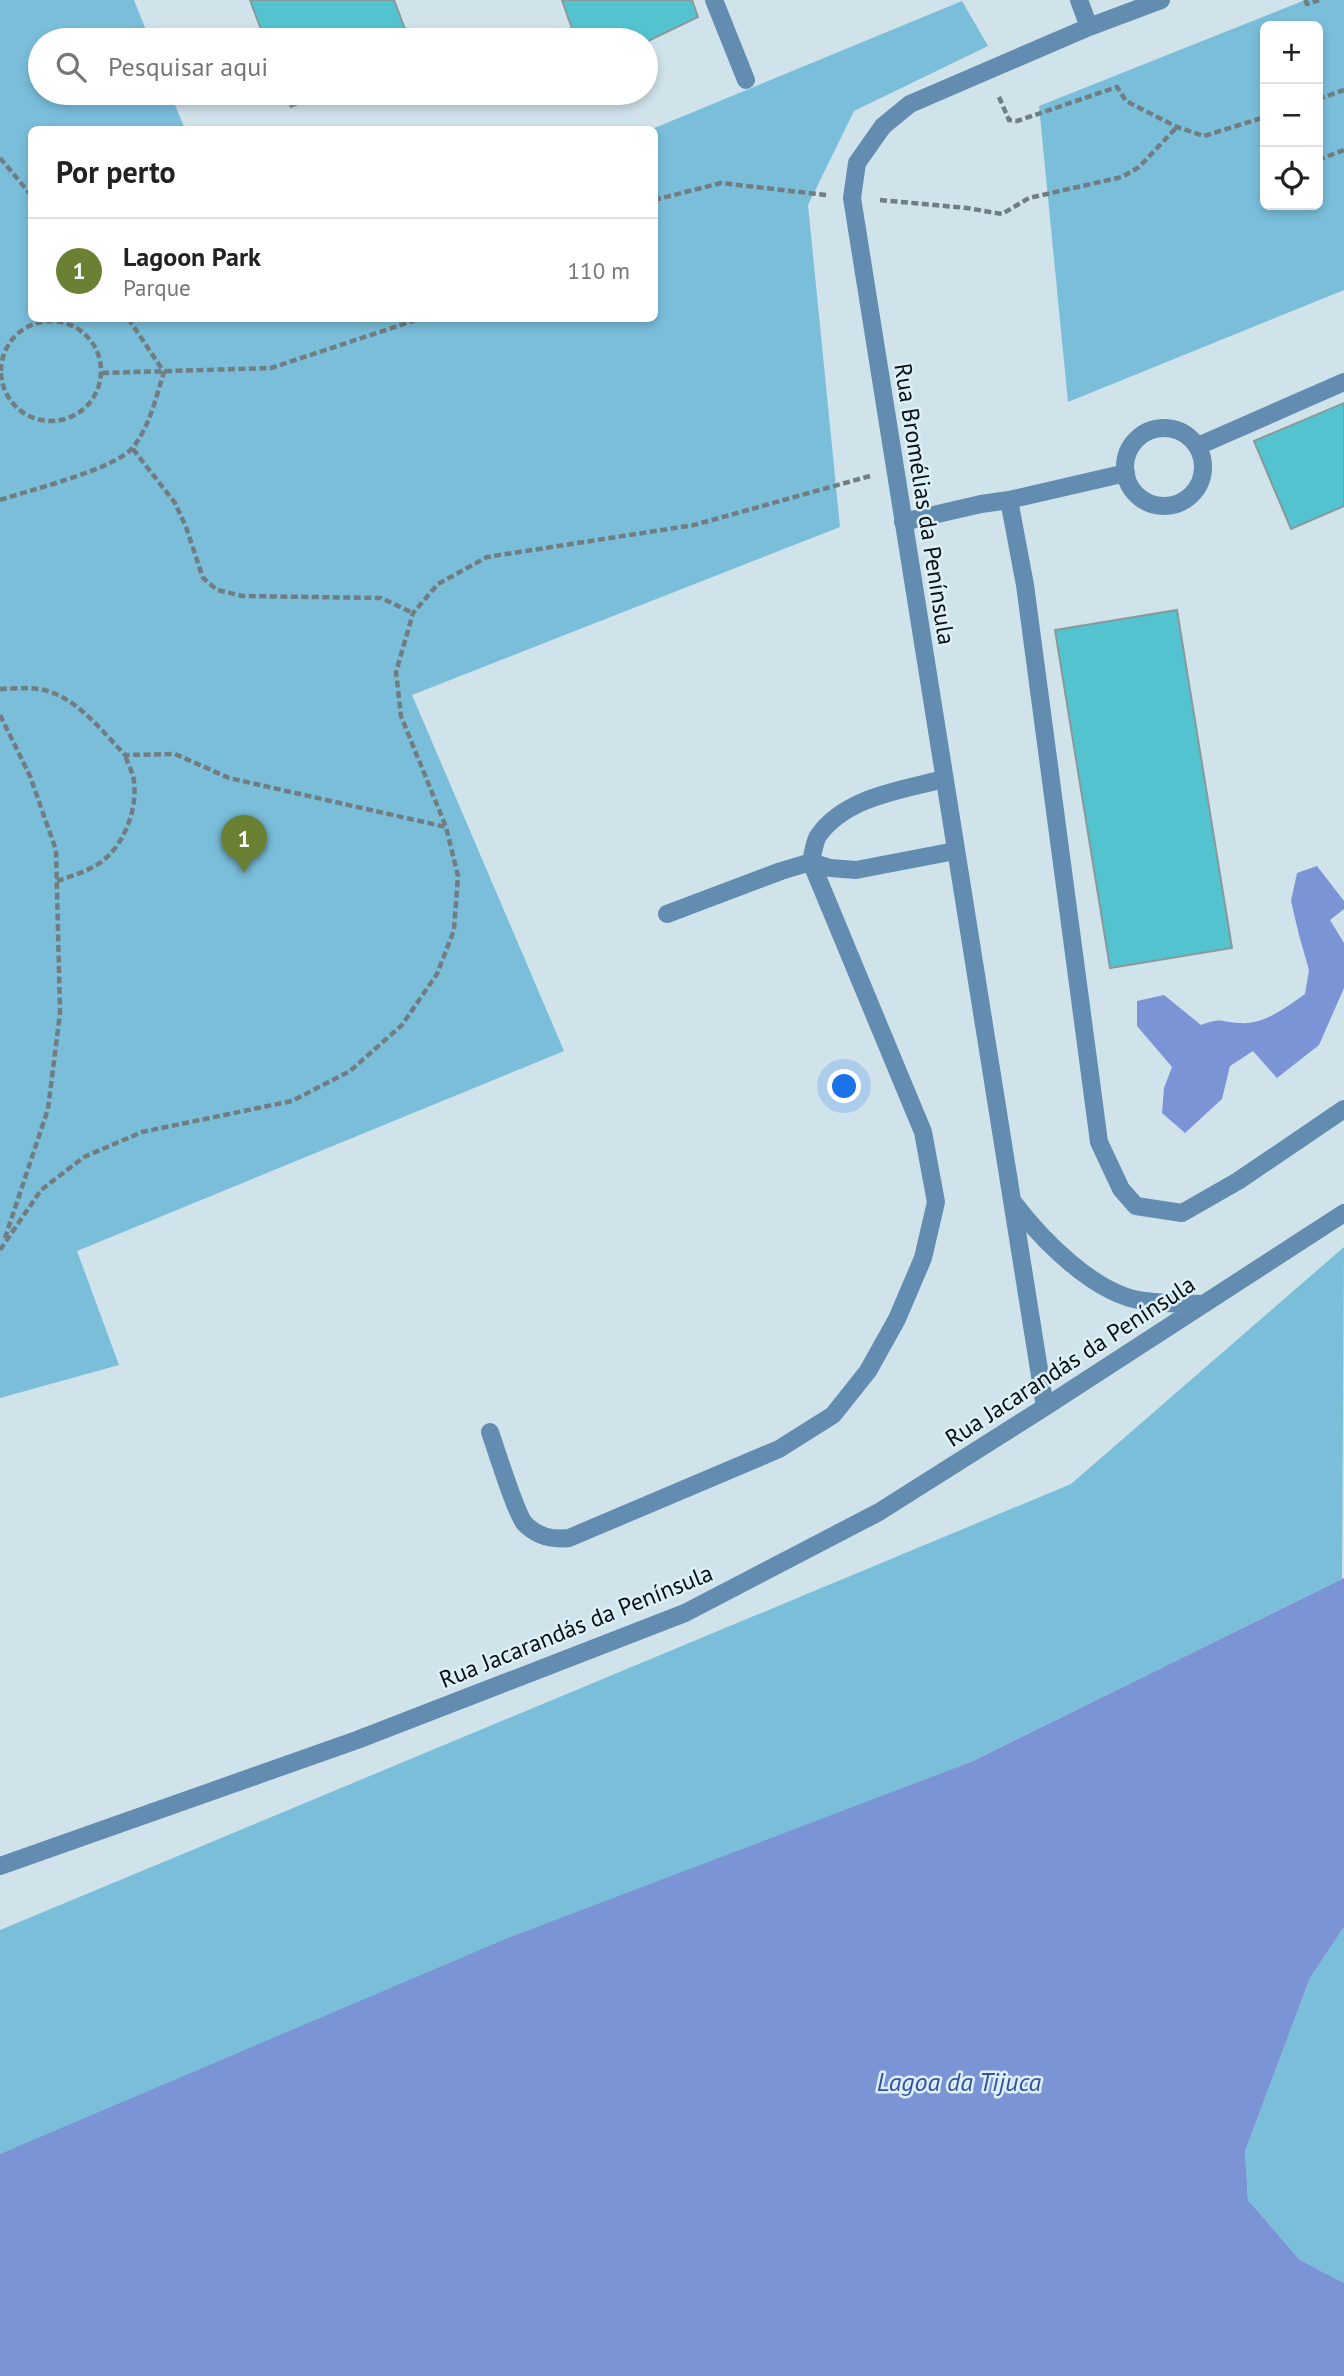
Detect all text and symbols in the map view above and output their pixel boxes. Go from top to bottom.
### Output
map controls [1260,21,1323,210]
button: + [1260,21,1323,84]
search box [28,28,658,105]
icon: search [52,48,90,86]
text: Pesquisar aqui [108,50,268,83]
button: − [1260,84,1323,147]
button: locate [1260,147,1323,210]
text: Por perto [56,152,176,191]
text: Lagoon Park [123,240,261,273]
text: 1 [72,256,86,285]
text: 110 m [568,256,630,285]
text: Parque [123,273,191,302]
street label: Rua Bromélias da Península [887,361,963,647]
pin: 1 [221,815,267,873]
your location [827,1069,861,1103]
street label: Rua Jacarandás da Península [939,1268,1201,1454]
street label: Rua Jacarandás da Península [435,1557,717,1695]
water label: Lagoa da Tijuca [877,2065,1042,2098]

